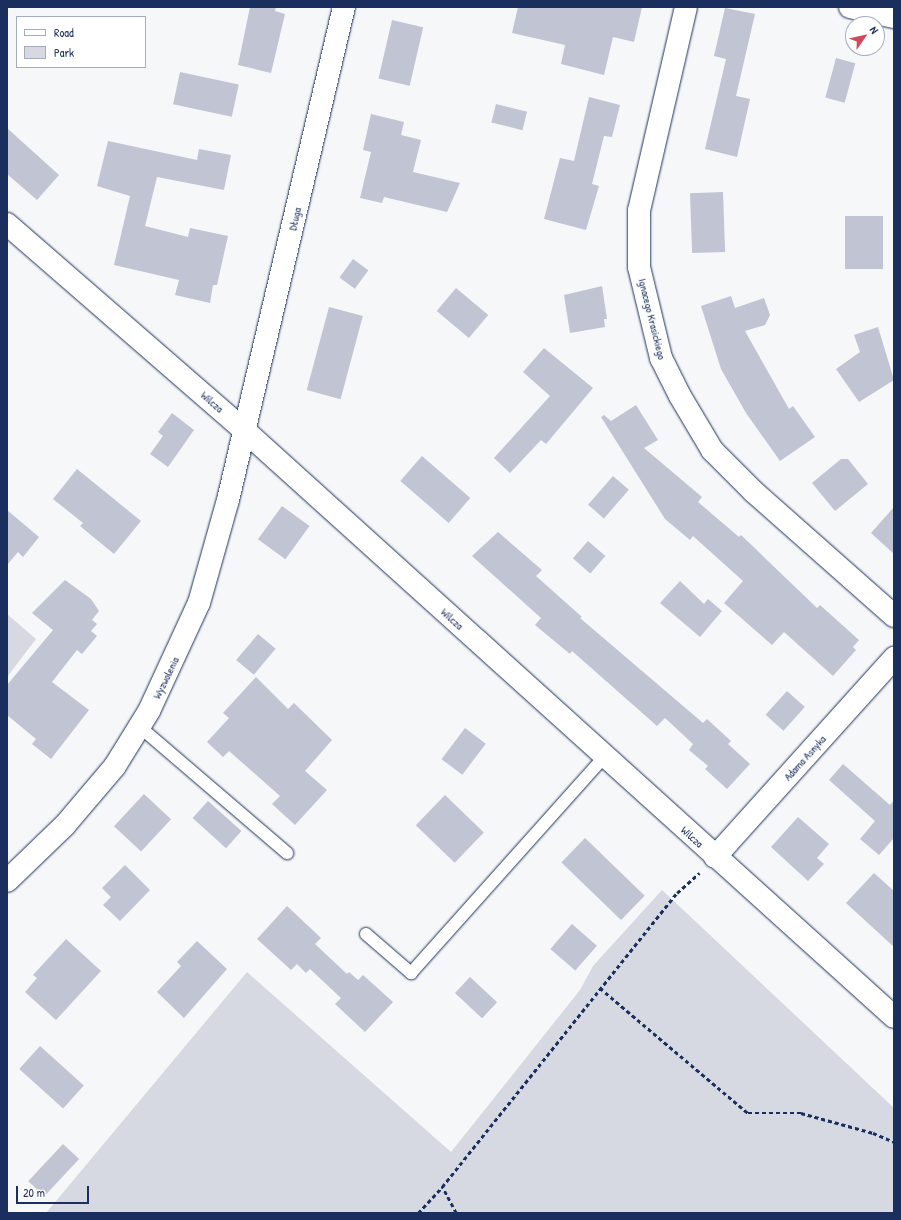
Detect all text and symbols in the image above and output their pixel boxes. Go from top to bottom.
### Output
legend [16,16,146,68]
north arrow [845,16,885,56]
text: N [867,23,882,36]
text: Road [54,24,74,41]
text: Park [54,44,74,61]
street label: Długa [286,206,304,232]
street label: Ignacego Krasickiego [636,277,668,361]
street label: Wilcza [198,389,226,415]
street label: Wilcza [438,606,466,632]
street label: Wyzwolenia [150,655,182,701]
street label: Adama Asnyka [781,733,829,783]
street label: Wilcza [678,824,706,850]
scale bar [18,1178,91,1204]
text: 20 m [23,1184,45,1201]

